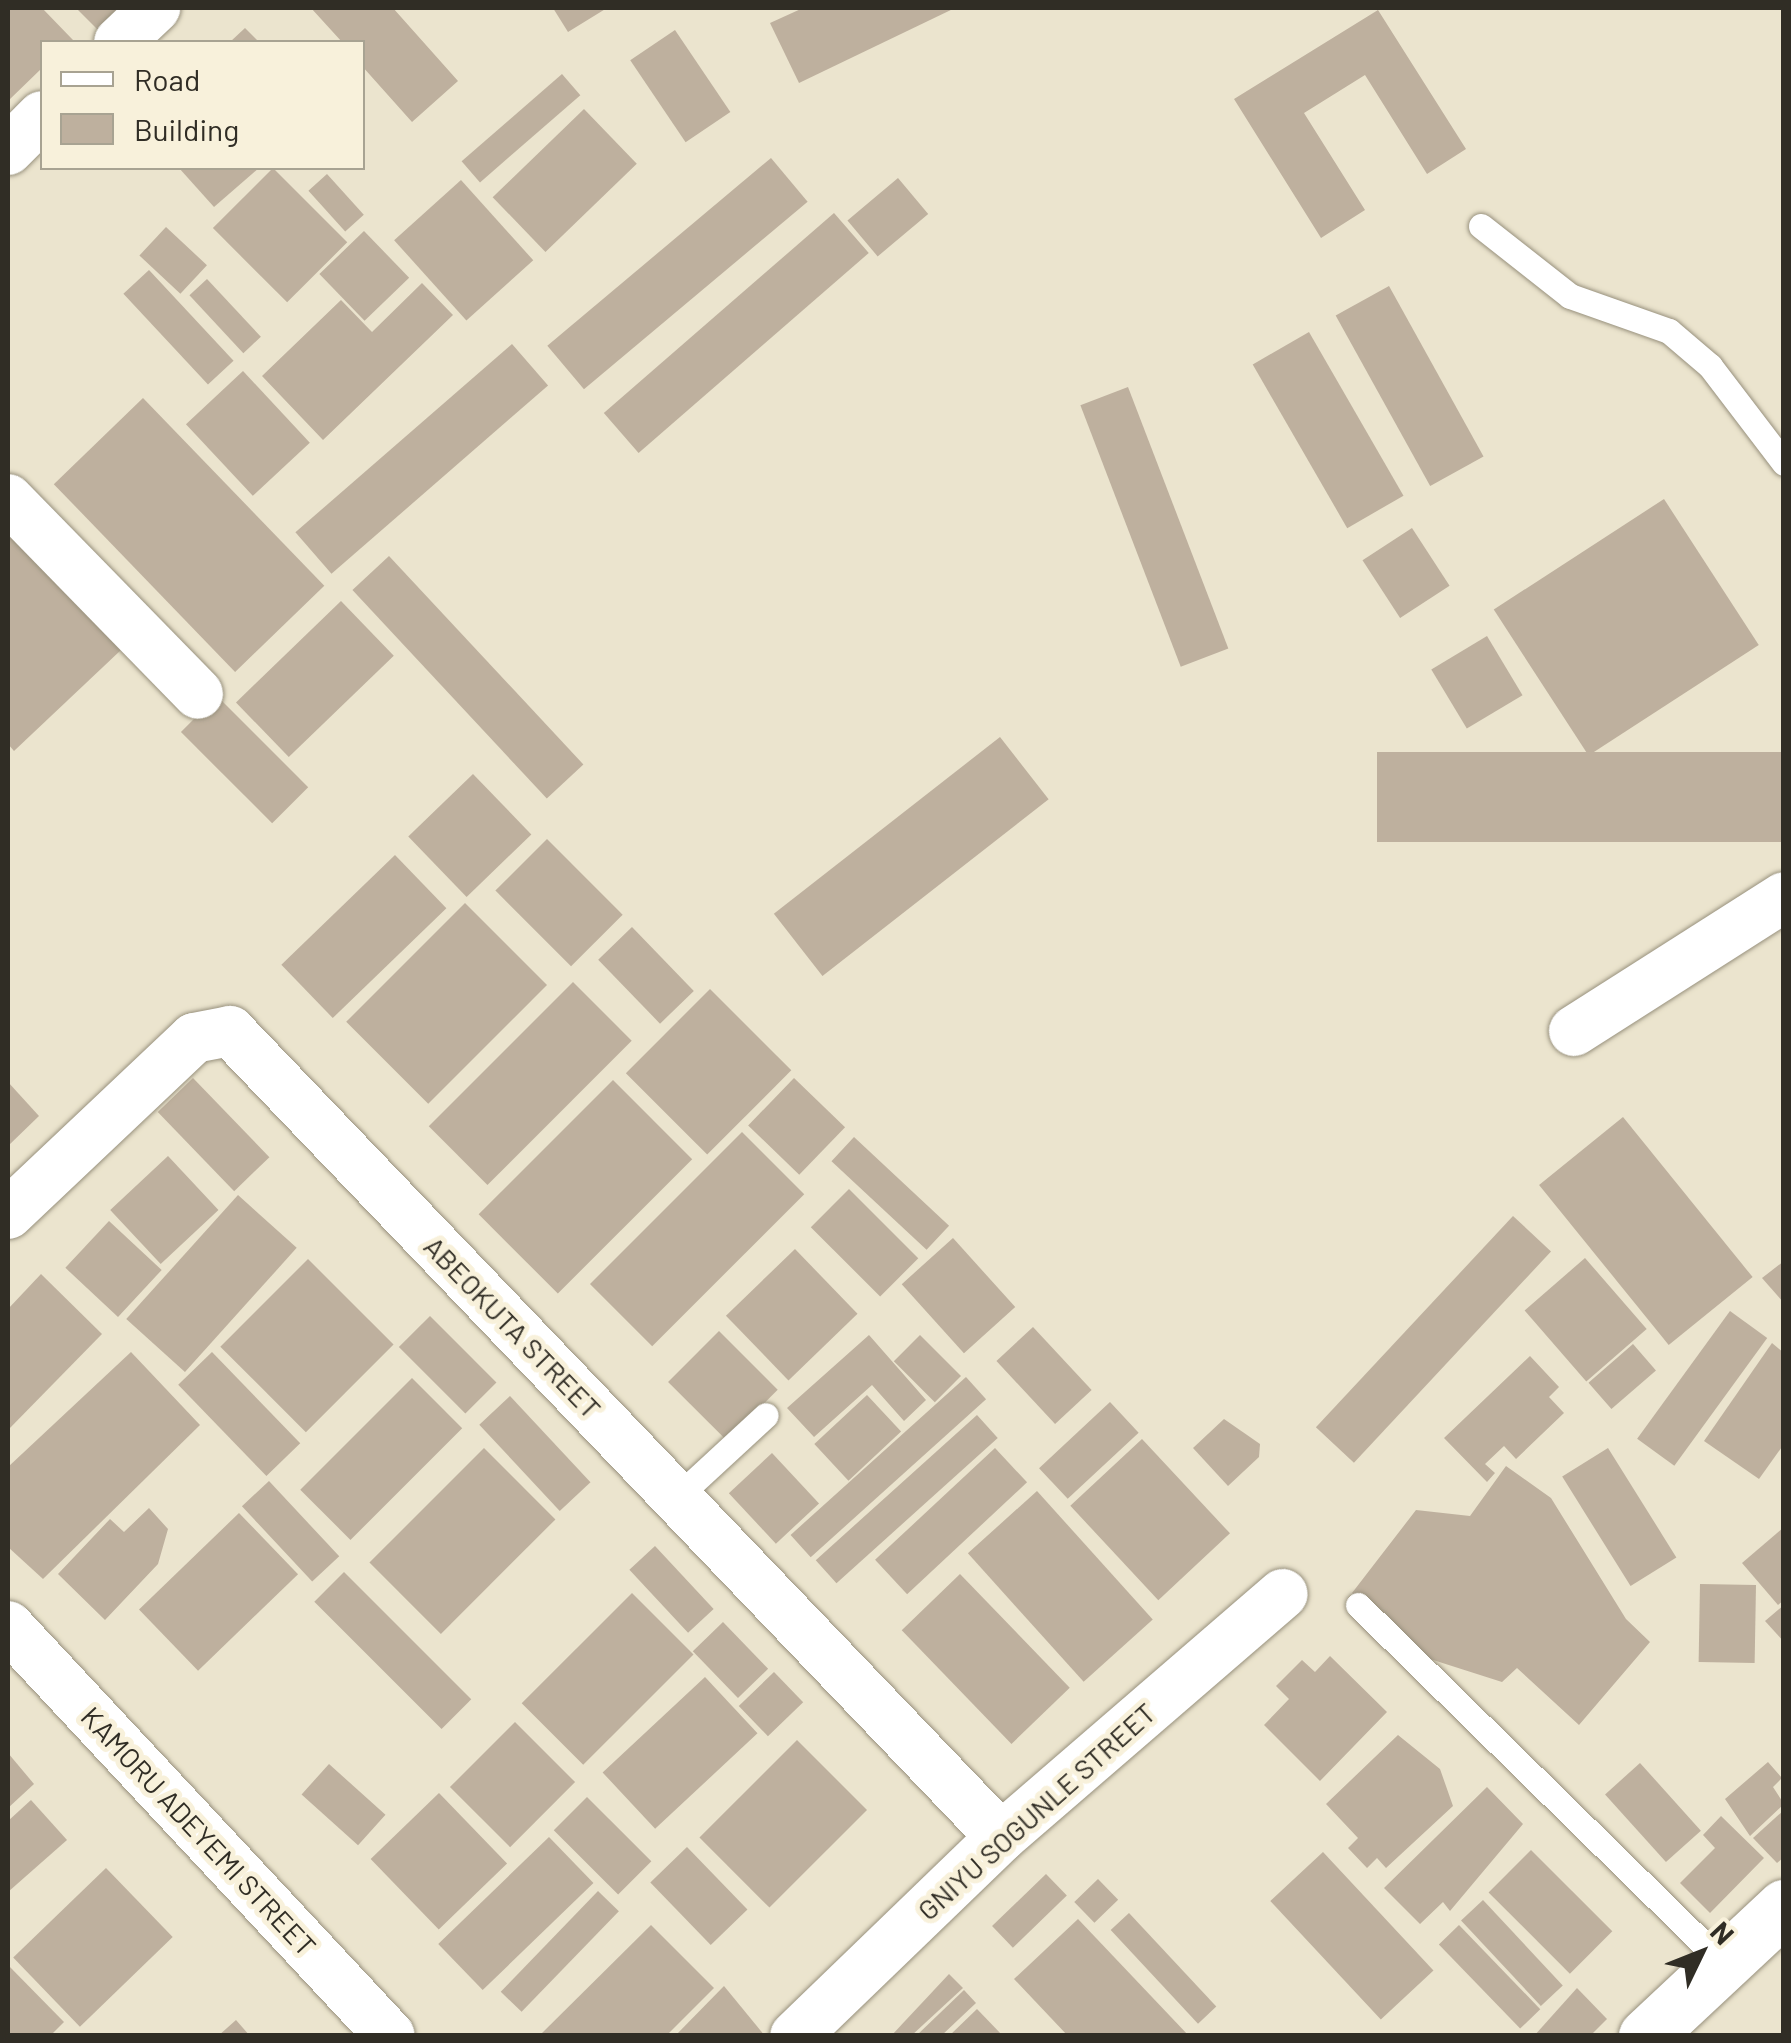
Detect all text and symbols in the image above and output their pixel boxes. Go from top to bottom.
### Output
legend [40,40,365,170]
text: Road [134,61,200,97]
text: Building [134,111,239,147]
street label: ABEOKUTA STREET [418,1229,608,1425]
street label: GNIYU SOGUNLE STREET [910,1695,1162,1927]
street label: KAMORU ADEYEMI STREET [75,1699,323,1963]
north arrow [1651,1903,1751,2003]
text: N [1704,1914,1742,1951]

